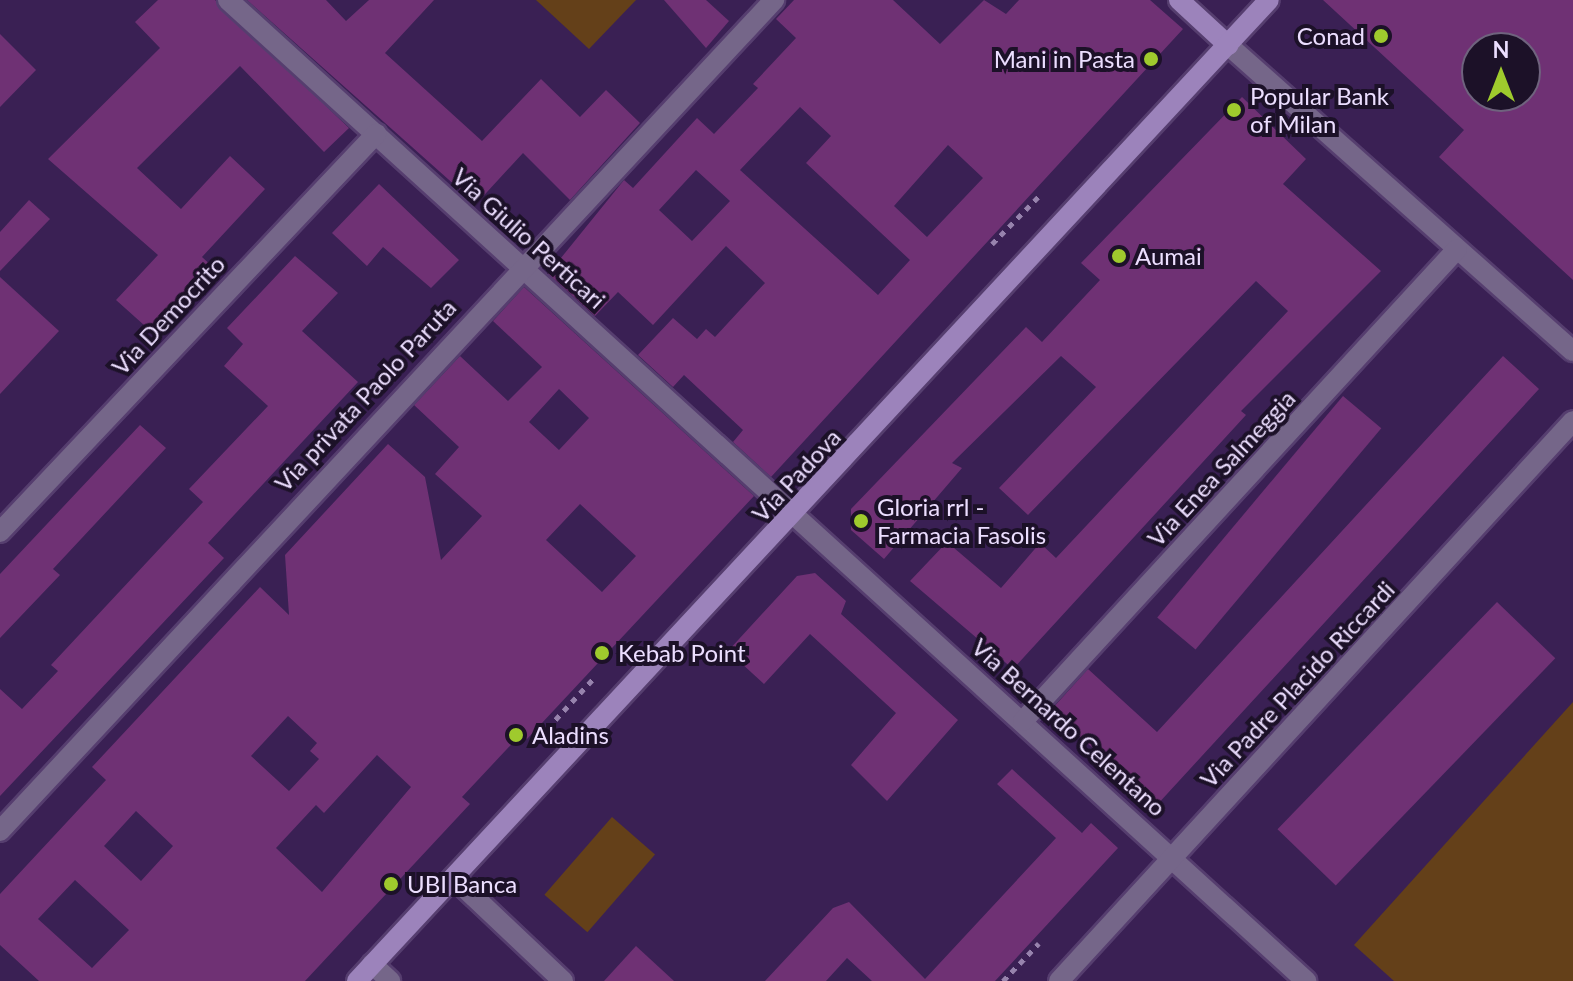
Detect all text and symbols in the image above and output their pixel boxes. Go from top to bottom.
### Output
place label: Conad [1297,22,1365,50]
marker: Conad [1372,27,1390,45]
north arrow [1461,32,1541,112]
text: N [1493,36,1509,63]
place label: Mani in Pasta [994,45,1135,73]
marker: Mani in Pasta [1142,50,1160,68]
place label: Popular Bank of Milan [1250,82,1390,138]
marker: Popular Bank of Milan [1225,101,1243,119]
street label: Via Giulio Perticari [447,162,611,314]
place label: Aumai [1135,242,1202,270]
marker: Aumai [1110,247,1128,265]
street label: Via Democrito [106,249,230,381]
street label: Via privata Paolo Paruta [268,293,462,497]
street label: Via Enea Salmeggia [1141,384,1301,552]
street label: Via Padova [746,422,846,528]
place label: Gloria rrl - Farmacia Fasolis [877,493,1046,549]
marker: Gloria rrl - Farmacia Fasolis [852,512,870,530]
street label: Via Padre Placido Riccardi [1194,575,1400,793]
street label: Via Bernardo Celentano [966,632,1172,822]
place label: Kebab Point [618,639,746,667]
marker: Kebab Point [593,644,611,662]
place label: Aladins [532,721,609,749]
marker: Aladins [507,726,525,744]
place label: UBI Banca [407,870,517,898]
marker: UBI Banca [382,875,400,893]

